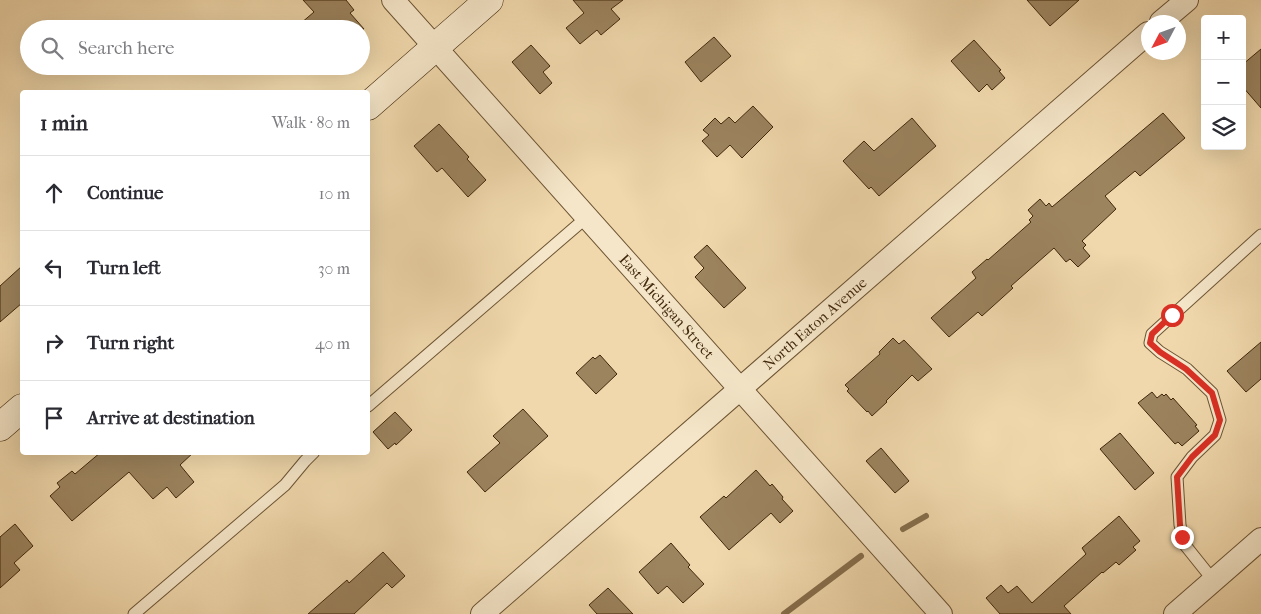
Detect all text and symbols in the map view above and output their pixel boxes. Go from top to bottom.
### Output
north arrow [1141,15,1186,60]
map controls [1201,15,1246,150]
button: + [1201,15,1246,60]
search box [20,20,370,75]
icon: search [38,34,66,62]
text: Search here [78,37,174,59]
button: − [1201,60,1246,105]
button: layers [1201,105,1246,150]
text: 1 min [40,111,88,135]
text: Walk · 80 m [272,113,350,132]
icon: ahead [40,179,68,207]
text: Continue [87,182,163,204]
text: 10 m [319,184,350,203]
street label: East Michigan Street [615,251,718,363]
icon: left [40,254,68,282]
text: Turn left [87,257,161,279]
text: 30 m [318,259,350,278]
street label: North Eaton Avenue [760,273,871,373]
route start [1161,304,1184,327]
icon: right [40,329,68,357]
text: Turn right [87,332,174,354]
text: 40 m [315,334,350,353]
icon: arrive [40,404,68,432]
text: Arrive at destination [87,407,255,429]
route end [1171,526,1194,549]

